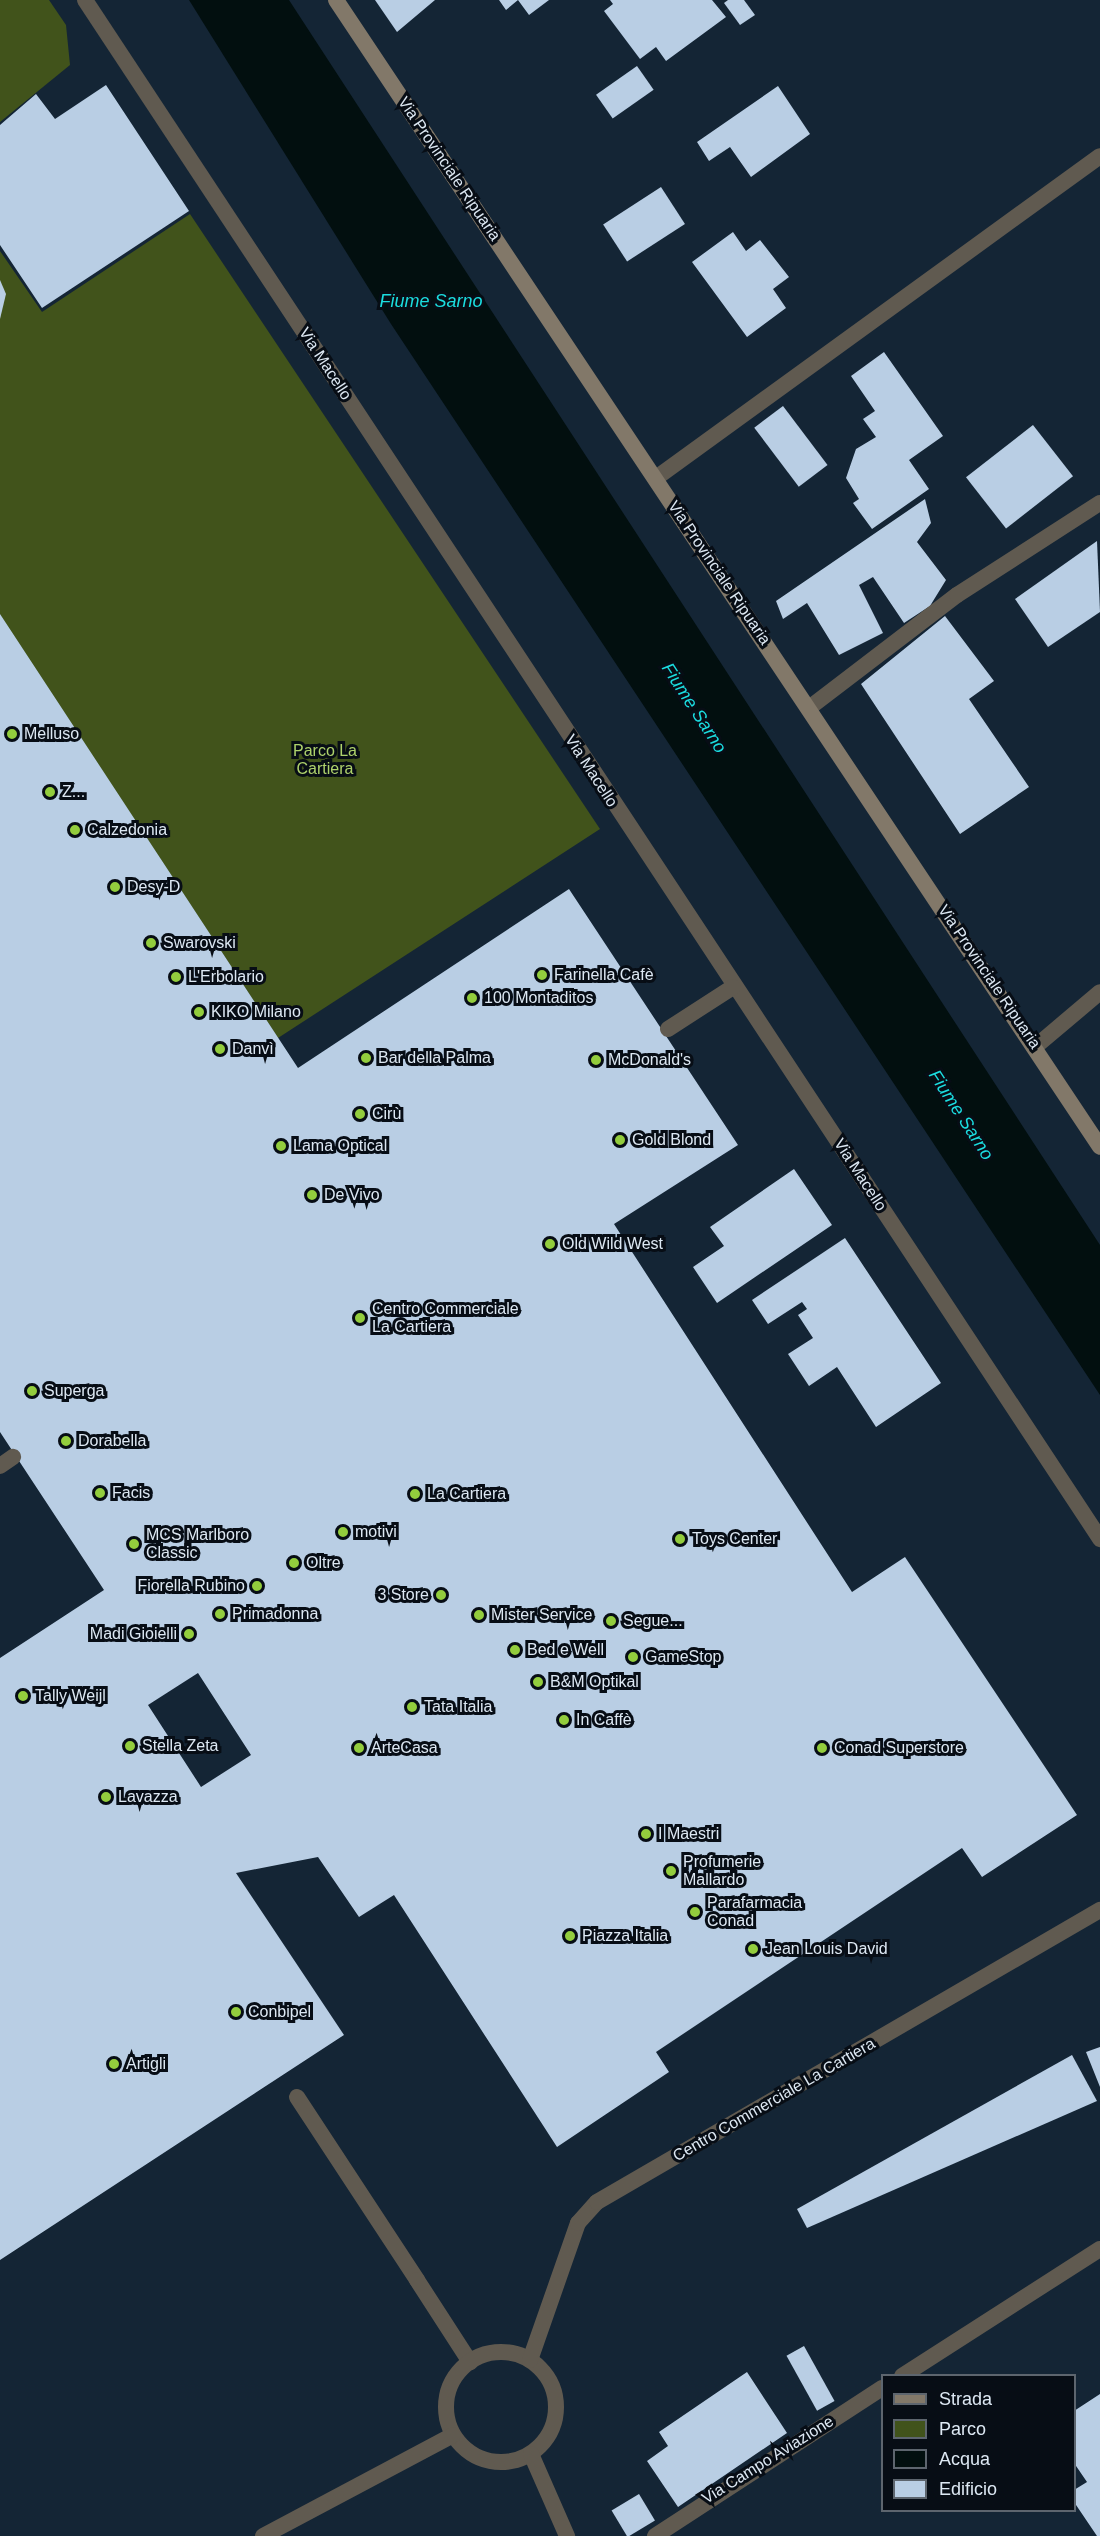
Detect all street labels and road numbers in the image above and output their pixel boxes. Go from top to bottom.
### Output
street label: Via Provinciale Ripuaria [394,93,504,245]
street label: Via Macello [295,324,355,404]
street label: Via Provinciale Ripuaria [664,497,774,649]
street label: Via Macello [561,731,621,811]
street label: Via Provinciale Ripuaria [934,901,1044,1053]
street label: Via Macello [830,1135,890,1215]
street label: Centro Commerciale La Cartiera [669,2034,879,2166]
street label: Via Campo Aviazione [698,2411,838,2509]

